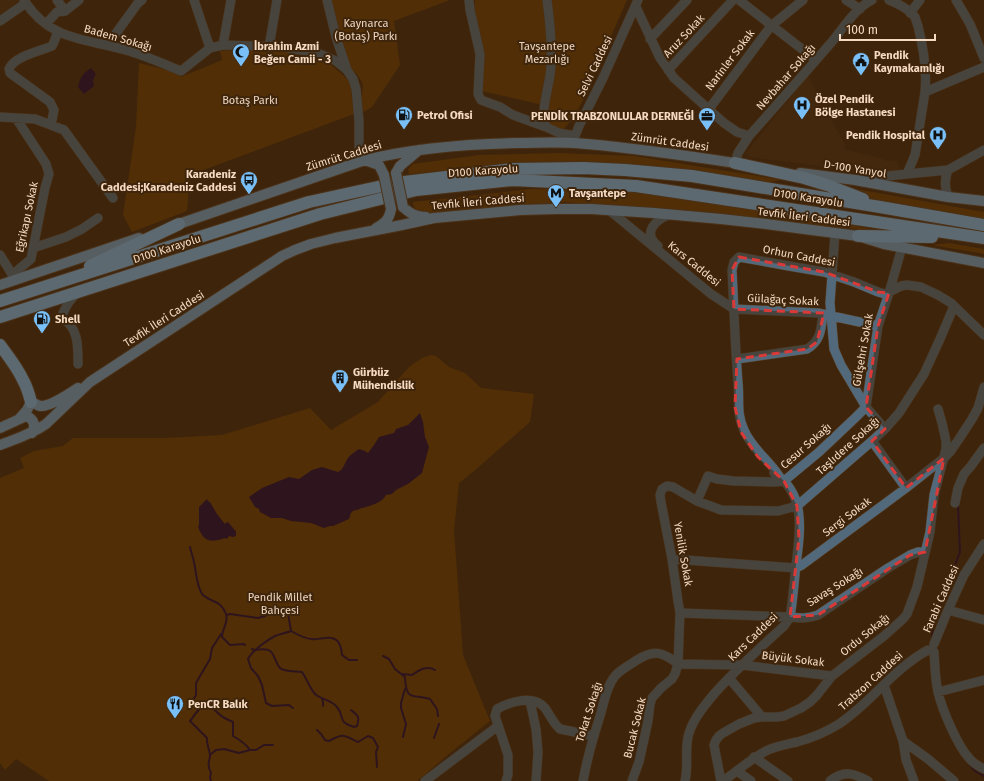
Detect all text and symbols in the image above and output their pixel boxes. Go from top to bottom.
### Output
street label: Aruz Sokak [661,11,707,60]
scale bar [840,16,935,42]
park label: Kaynarca (Botaş) Parkı [335,17,397,43]
street label: Badem Sokağı [82,22,154,54]
text: 100 m [846,23,878,37]
street label: Narinler Sokak [703,27,757,93]
street label: Selvi Caddesi [575,34,615,98]
place label: İbrahim Azmi Beğen Camii - 3 [254,40,331,66]
park label: Tavşantepe Mezarlığı [519,40,575,66]
street label: Nevbahar Sokağı [754,41,818,113]
mosque icon: İbrahim Azmi Beğen Camii - 3 [231,42,251,67]
place label: Pendik Kaymakamlığı [874,49,945,75]
public building icon: Pendik Kaymakamlığı [851,51,871,76]
place label: Özel Pendik Bölge Hastanesi [815,93,896,119]
park label: Botaş Parkı [222,94,278,107]
hospital icon: Özel Pendik Bölge Hastanesi [792,95,812,120]
fuel station icon: Petrol Ofisi [394,105,414,130]
office icon: PENDİK TRABZONLULAR DERNEĞİ [697,106,717,131]
place label: Petrol Ofisi [417,109,473,122]
place label: PENDİK TRABZONLULAR DERNEĞİ [531,109,694,123]
hospital icon: Pendik Hospital [928,125,948,150]
place label: Pendik Hospital [846,129,926,142]
street label: Zümrüt Caddesi [630,130,710,154]
street label: Zümrüt Caddesi [305,138,383,174]
street label: D-100 Yanyol [823,158,887,180]
street label: D100 Karayolu [447,162,519,180]
place label: Karadeniz Caddesi;Karadeni̇z Caddesi̇ [101,168,236,194]
bus stop icon: Karadeniz Caddesi;Karadeni̇z Caddesi̇ [239,170,259,195]
street label: Eğrikapı Sokak [13,180,41,254]
metro station icon: Tavşantepe [546,183,566,208]
street label: D100 Karayolu [772,186,844,210]
place label: Tavşantepe [569,187,626,200]
street label: Tevfik İleri Caddesi [431,190,525,213]
street label: Tevfik İleri Caddesi [757,204,851,229]
street label: D100 Karayolu [132,232,202,266]
street label: Kars Caddesi [665,239,723,289]
street label: Orhun Caddesi [762,243,836,269]
street label: Tevfik İleri Caddesi [121,287,207,350]
street label: Gülağaç Sokak [747,292,819,308]
fuel station icon: Shell [32,309,52,334]
street label: Gülşehri Sokak [850,312,876,388]
place label: Shell [55,313,81,326]
place label: Gürbüz Mühendislik [353,366,415,392]
building icon: Gürbüz Mühendislik [330,368,350,393]
street label: Taşlıdere Sokağı [814,414,882,478]
street label: Cesur Sokağı [778,420,834,472]
street label: Sergi Sokak [820,494,874,539]
street label: Yenilik Sokak [671,521,695,588]
street label: Farabi Caddesi [920,563,962,635]
street label: Savaş Sokağı [805,565,865,609]
park label: Pendik Millet Bahçesi [248,591,312,617]
street label: Kars Caddesi [725,610,781,664]
street label: Ordu Sokağı [838,611,892,659]
street label: Büyük Sokak [761,649,825,669]
street label: Trabzon Caddesi [836,649,906,713]
street label: Tokat Sokağı [573,680,605,744]
restaurant icon: PenCR Balık [165,694,185,719]
street label: Bucak Sokak [621,696,649,760]
place label: PenCR Balık [188,698,248,711]

